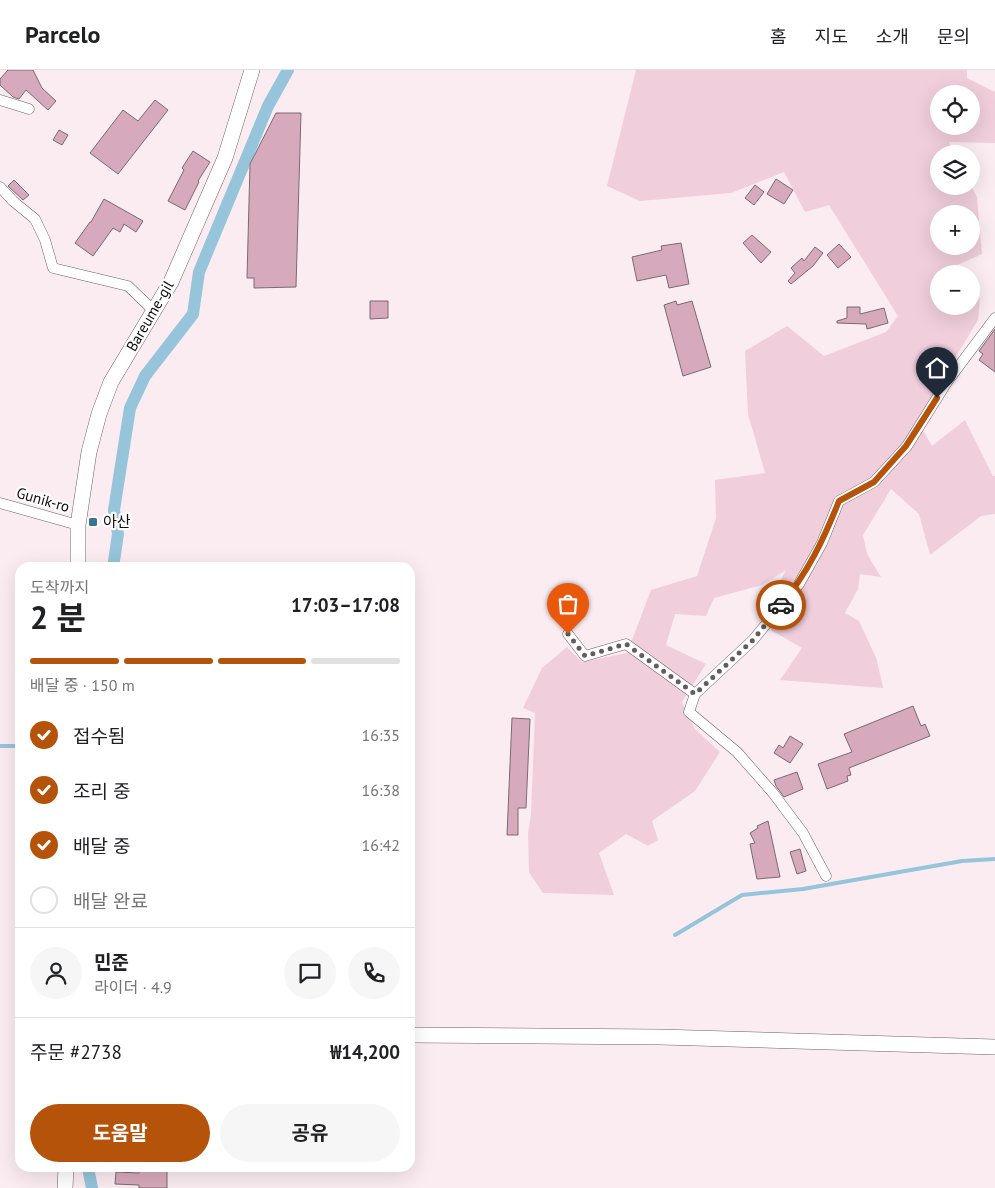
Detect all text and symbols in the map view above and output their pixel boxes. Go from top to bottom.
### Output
text: Parcelo [25,19,100,50]
text: 홈 [770,25,787,48]
text: 지도 [815,25,848,48]
text: 소개 [876,25,909,48]
text: 문의 [937,25,970,48]
map controls [930,85,980,315]
button: locate [930,85,980,135]
button: layers [930,145,980,195]
button: + [930,205,980,255]
button: − [930,265,980,315]
street label: Bareume-gil [122,276,178,355]
pin [916,347,958,398]
icon: home [923,354,951,382]
street label: Gunik-ro [14,483,72,516]
place label: 아산 [103,512,131,531]
marker: 아산 [87,516,99,528]
text: 도착까지 [30,577,89,597]
courier [756,580,806,630]
pin [547,583,589,634]
icon: bag [554,590,582,618]
icon: car [767,591,795,619]
text: 17:03–17:08 [291,593,400,617]
text: 2 분 [30,596,86,638]
text: 배달 중 · 150 m [30,675,135,695]
icon: check [30,721,58,749]
text: 접수됨 [73,724,125,748]
text: 16:35 [362,725,400,745]
icon: check [30,776,58,804]
text: 조리 중 [73,779,131,803]
text: 16:38 [362,780,400,800]
icon: check [30,831,58,859]
text: 배달 중 [73,834,131,858]
text: 16:42 [362,835,400,855]
text: 배달 완료 [73,889,148,913]
button: person [30,947,82,999]
button: chat [284,947,336,999]
button: phone [348,947,400,999]
text: 민준 [94,950,129,974]
text: 라이더 · 4.9 [94,977,172,997]
text: 주문 #2738 [30,1040,122,1064]
text: ₩14,200 [330,1040,400,1064]
button: 도움말 [30,1104,210,1162]
button: 공유 [220,1104,400,1162]

